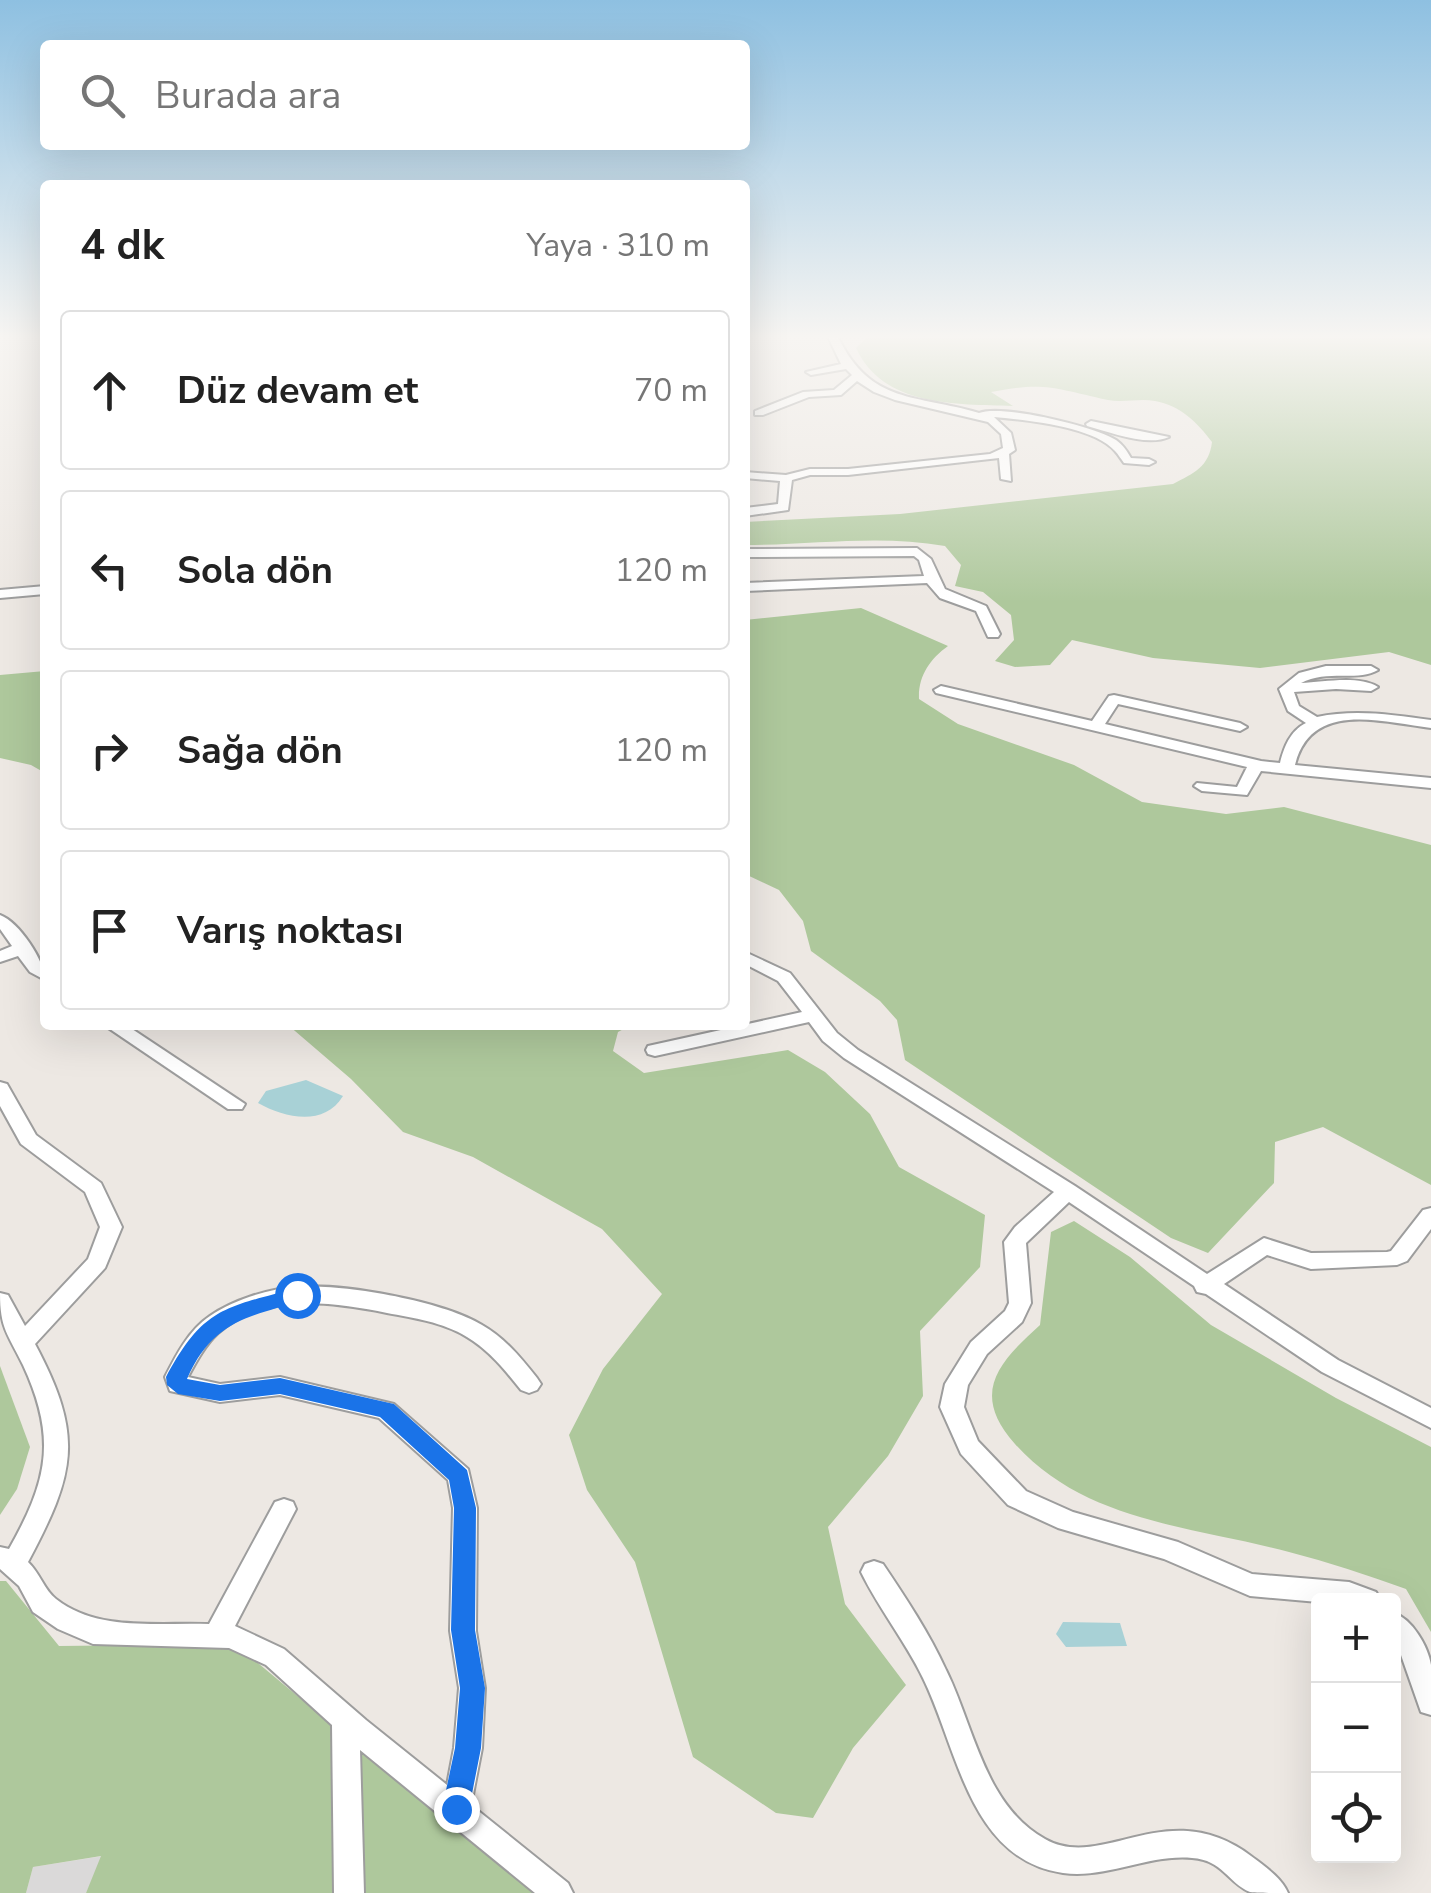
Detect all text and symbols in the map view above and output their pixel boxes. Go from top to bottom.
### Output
search box [40,40,750,150]
icon: search [75,68,130,123]
text: Burada ara [155,70,341,121]
text: 4 dk [80,217,164,274]
text: Yaya · 310 m [527,224,710,267]
icon: ahead [82,363,137,418]
text: Düz devam et [177,365,418,416]
text: 70 m [634,369,708,412]
icon: left [82,543,137,598]
text: Sola dön [177,545,333,596]
text: 120 m [615,549,708,592]
icon: right [82,723,137,778]
text: Sağa dön [177,725,343,776]
text: 120 m [615,729,708,772]
icon: arrive [82,903,137,958]
text: Varış noktası [177,905,404,956]
route start [275,1273,321,1319]
map controls [1311,1593,1401,1863]
button: + [1311,1593,1401,1683]
button: − [1311,1683,1401,1773]
button: locate [1311,1773,1401,1863]
route end [434,1787,480,1833]

